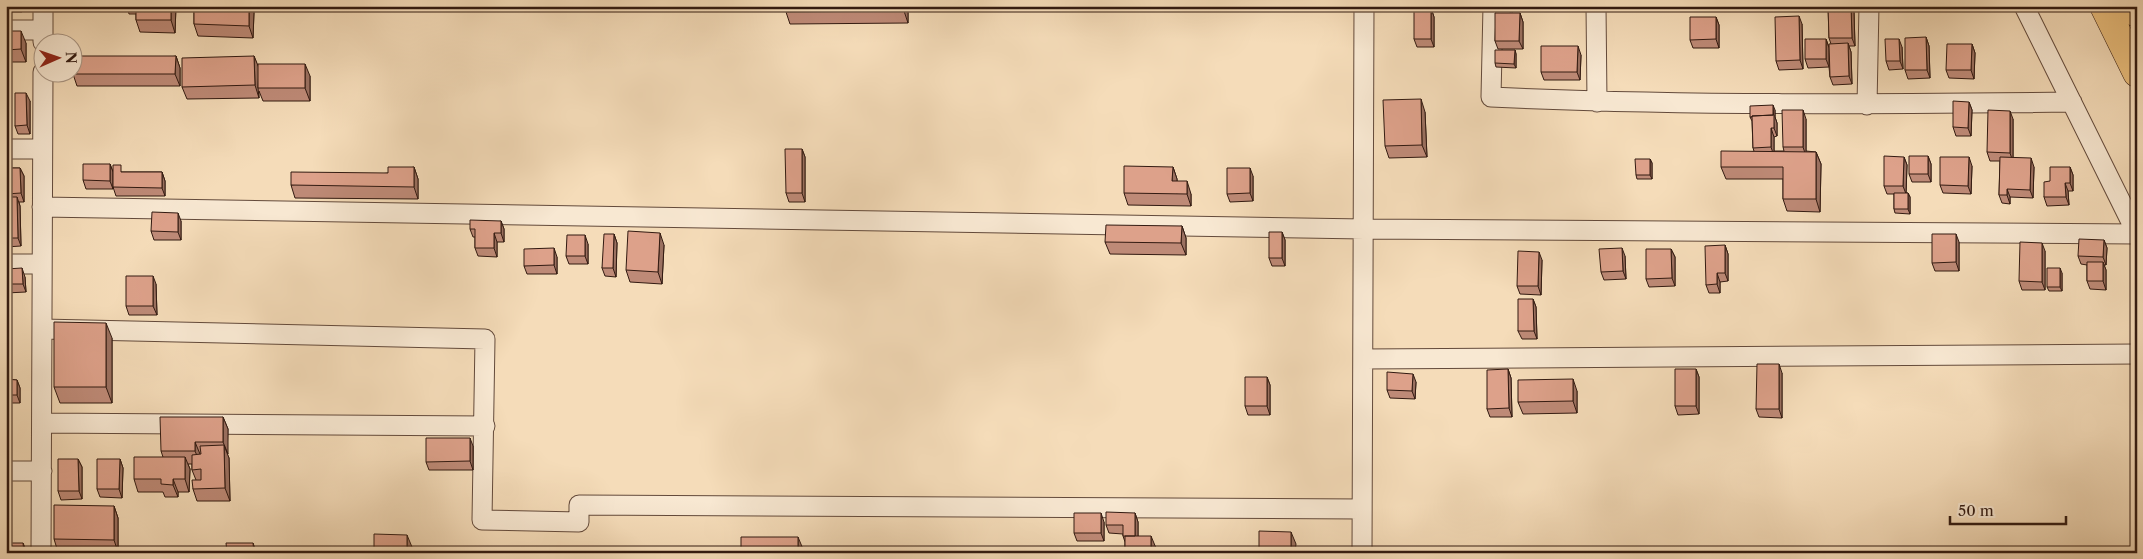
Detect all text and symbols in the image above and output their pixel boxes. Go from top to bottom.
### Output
north arrow [32,32,82,82]
text: N [62,51,80,64]
scale bar [1950,494,2067,526]
text: 50 m [1958,501,1994,520]

